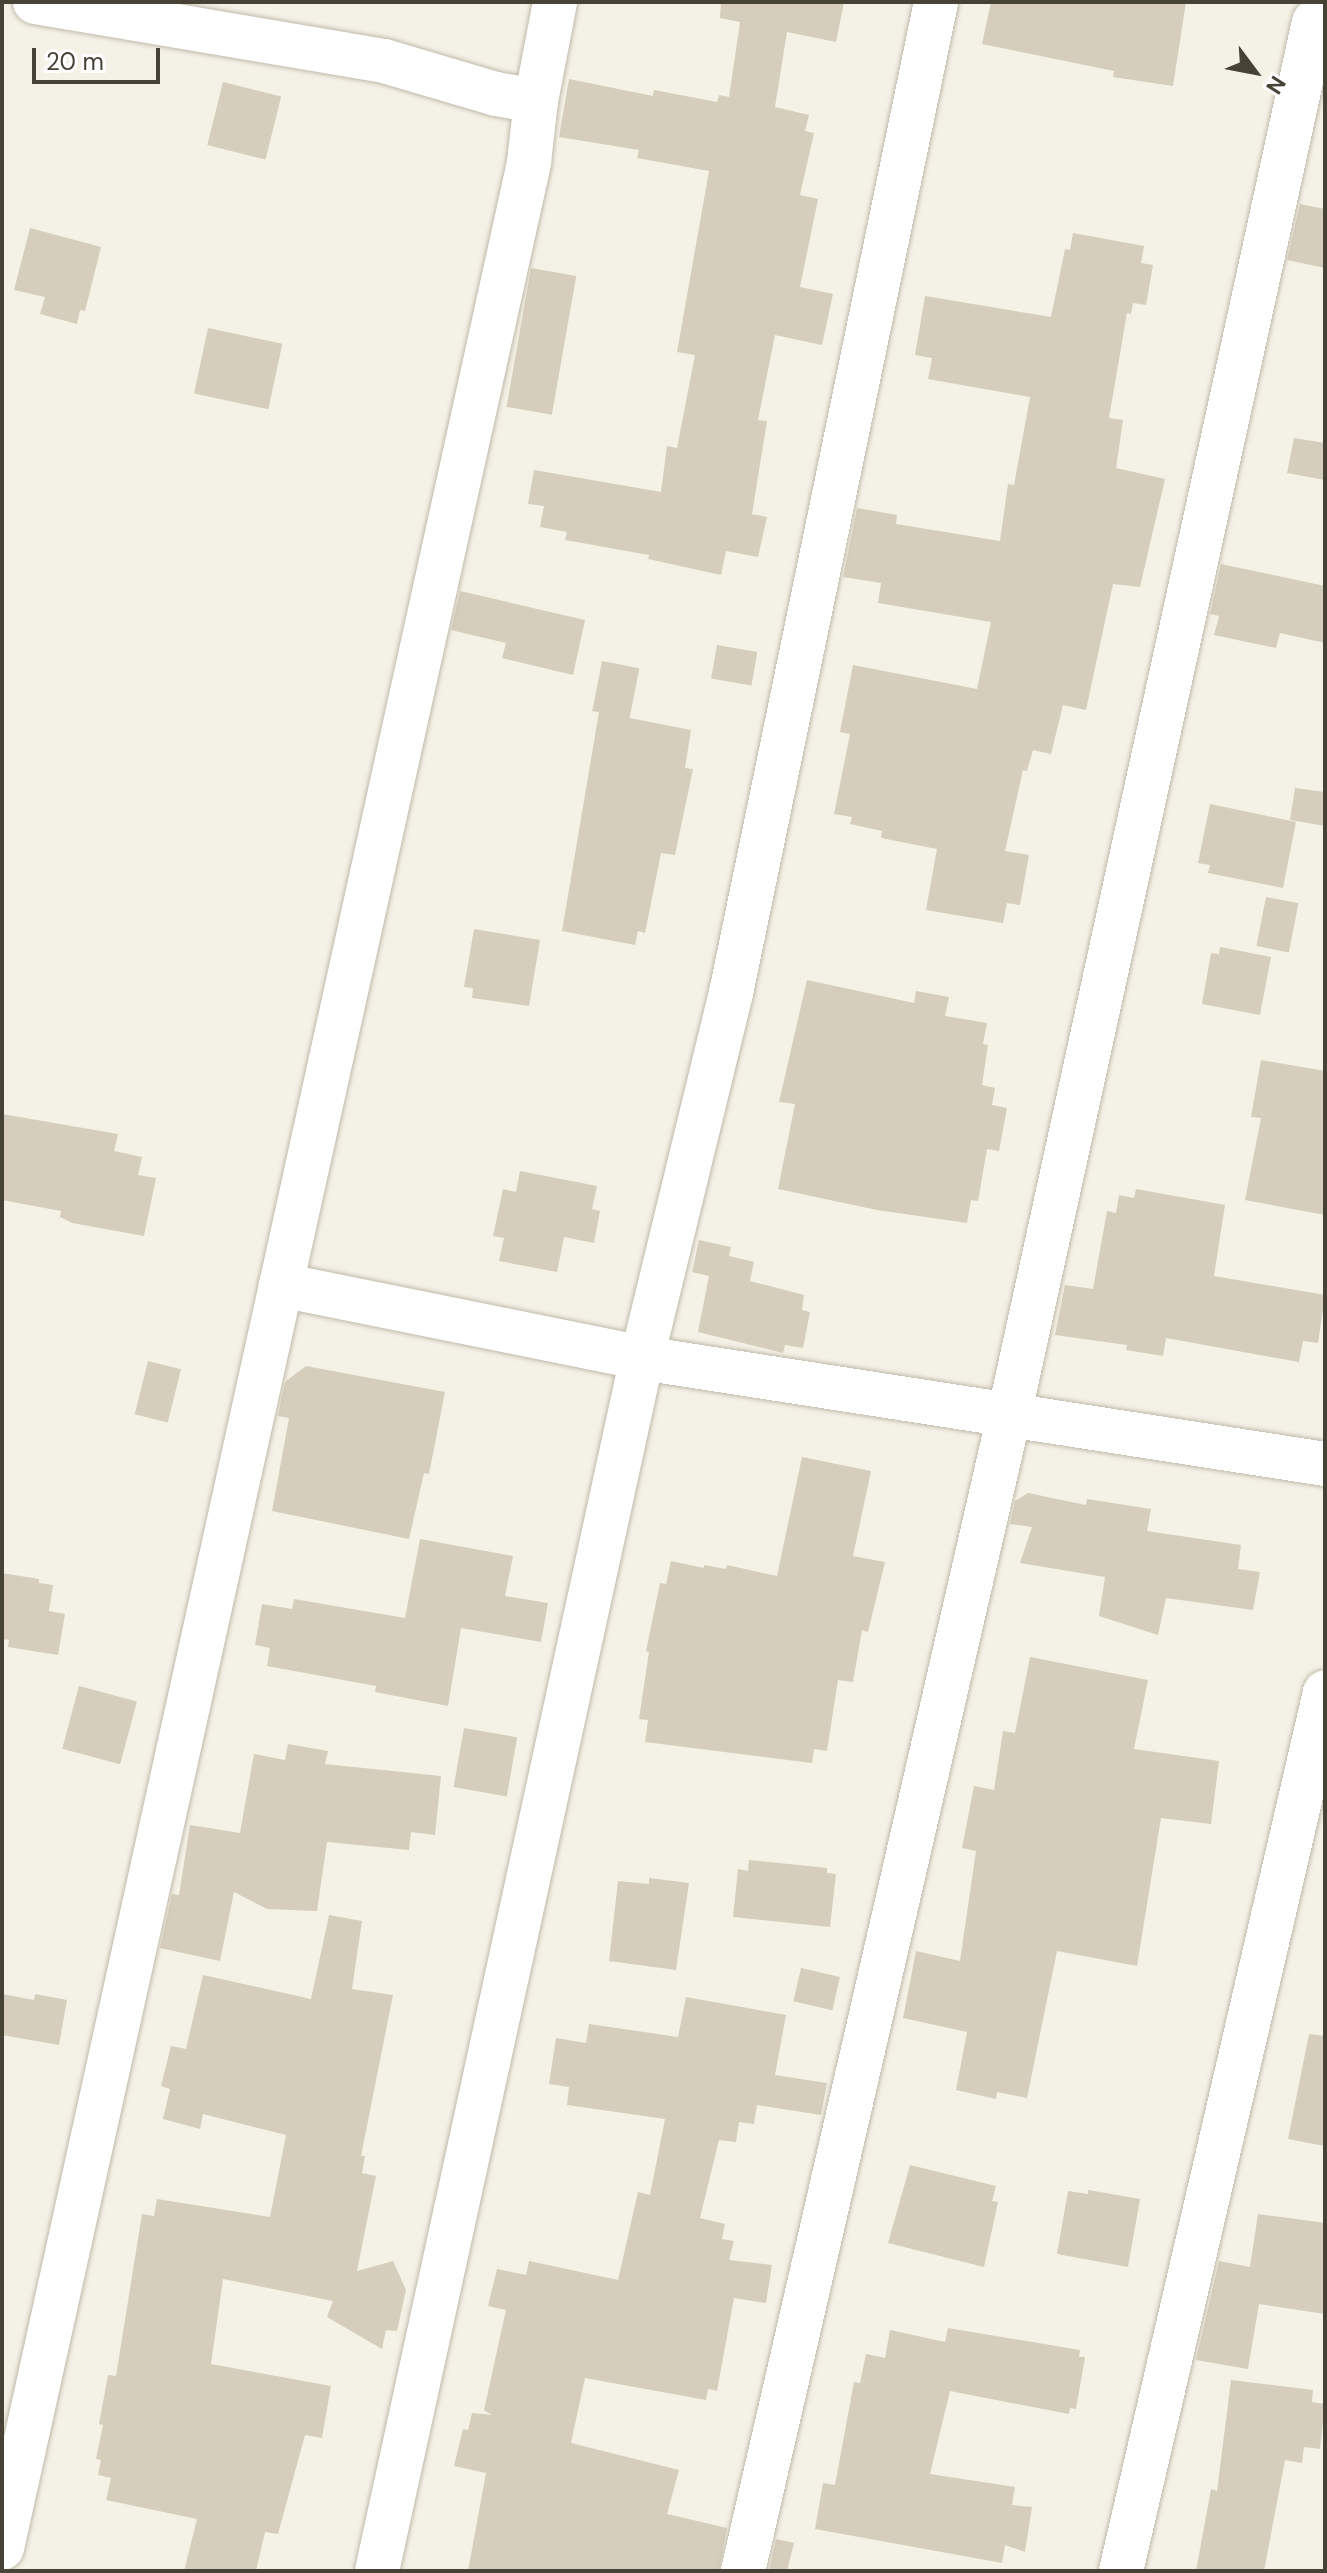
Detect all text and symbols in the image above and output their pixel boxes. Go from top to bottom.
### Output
scale bar [36,32,164,82]
north arrow [1215,32,1295,112]
text: 20 m [46,46,104,77]
text: N [1259,70,1292,99]

